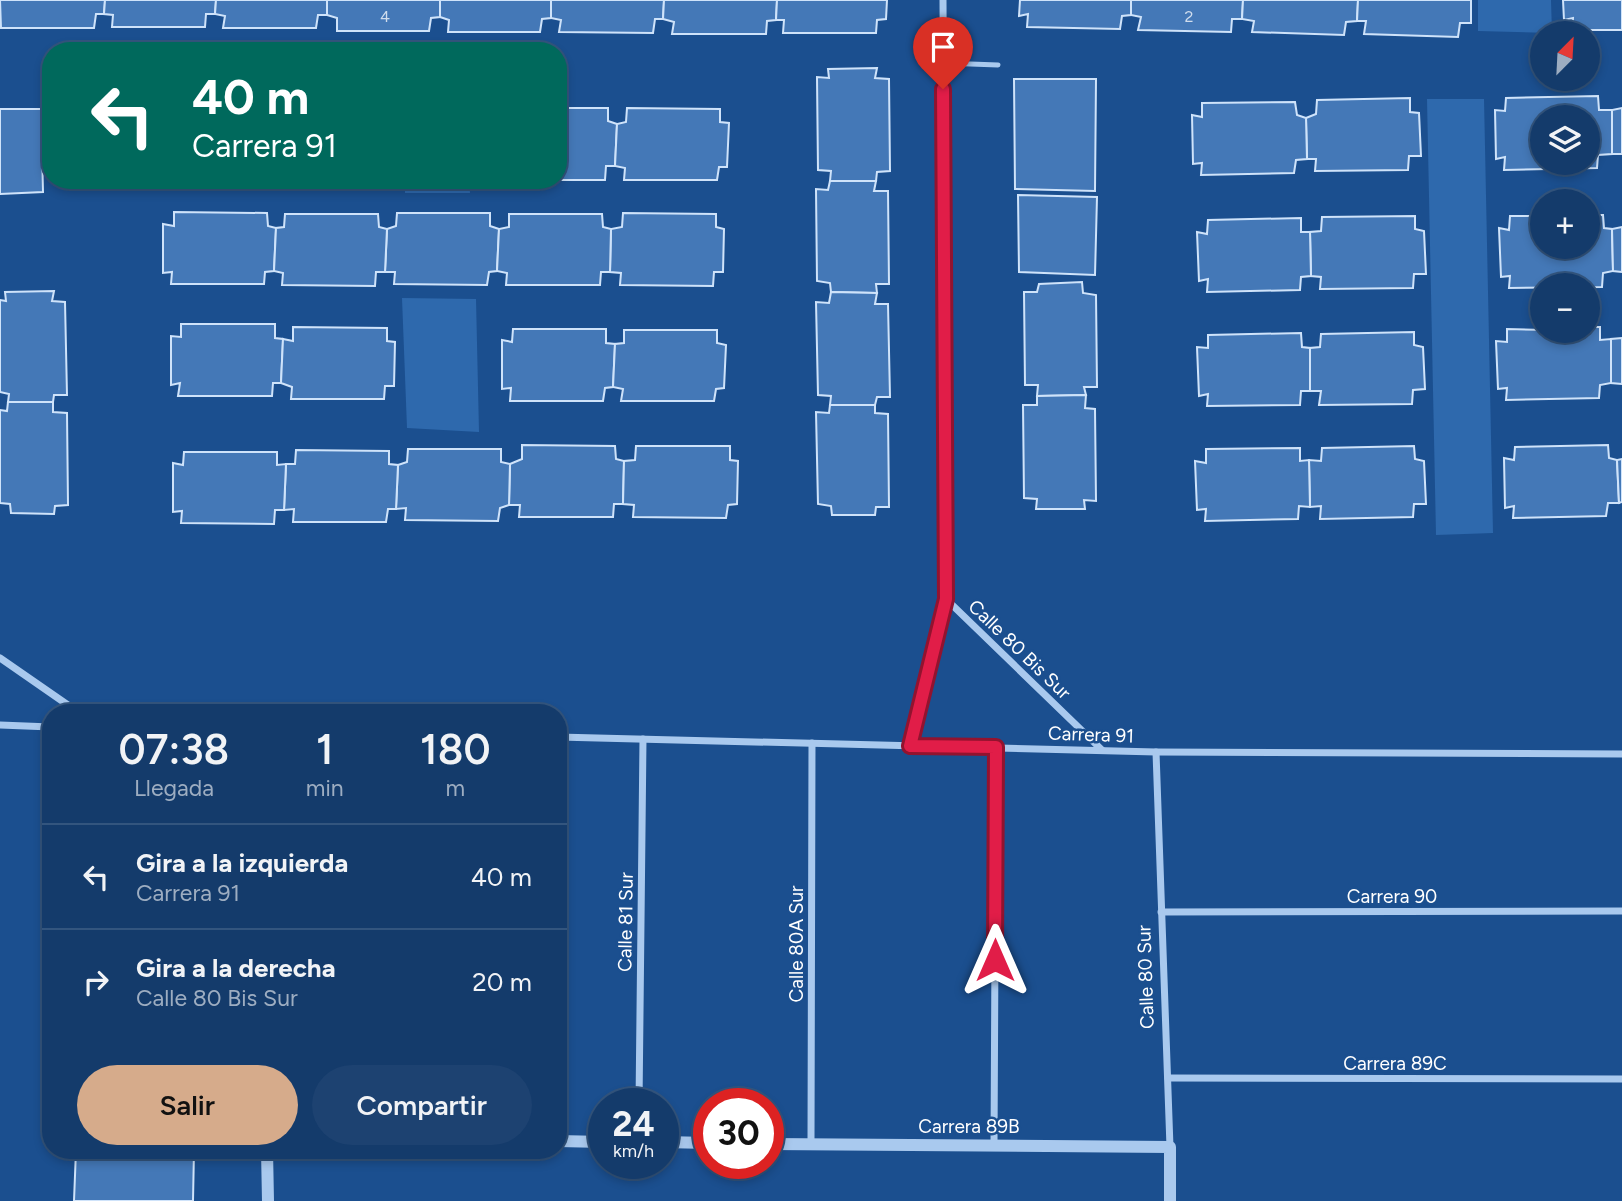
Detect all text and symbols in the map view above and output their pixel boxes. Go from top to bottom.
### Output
house number: 4 [380,7,390,26]
house number: 2 [1185,7,1193,26]
pin [913,17,973,89]
north arrow [1530,21,1600,91]
map controls [1530,21,1600,343]
icon: arrive [924,28,962,66]
text: 40 m [192,67,309,126]
icon: left [77,70,168,161]
button: layers [1530,105,1600,175]
text: Carrera 91 [192,127,337,165]
button: + [1530,189,1600,259]
button: − [1530,273,1600,343]
street label: Calle 80 Bis Sur [964,595,1076,704]
street label: Carrera 91 [1048,722,1134,747]
text: 07:38 [118,724,229,775]
text: 1 [316,724,333,775]
text: 180 [420,724,490,775]
text: Llegada [134,774,214,802]
text: min [306,774,344,802]
text: m [445,774,465,802]
text: Gira a la izquierda [136,847,348,879]
icon: left [77,858,115,896]
text: 40 m [471,861,532,893]
street label: Calle 81 Sur [613,871,638,972]
text: Carrera 91 [136,879,240,907]
street label: Calle 80A Sur [785,885,808,1002]
street label: Carrera 90 [1347,885,1437,908]
position arrow [958,923,1032,997]
street label: Calle 80 Sur [1132,924,1159,1029]
text: Gira a la derecha [136,952,336,984]
icon: right [77,963,115,1001]
text: 20 m [472,966,532,998]
text: Calle 80 Bis Sur [136,984,298,1012]
street label: Carrera 89C [1343,1052,1447,1075]
button: Salir [77,1065,298,1145]
button: Compartir [312,1065,532,1145]
speed limit sign: 30 [693,1088,784,1179]
text: 24 [612,1103,655,1145]
street label: Carrera 89B [918,1115,1020,1138]
text: km/h [613,1140,654,1162]

